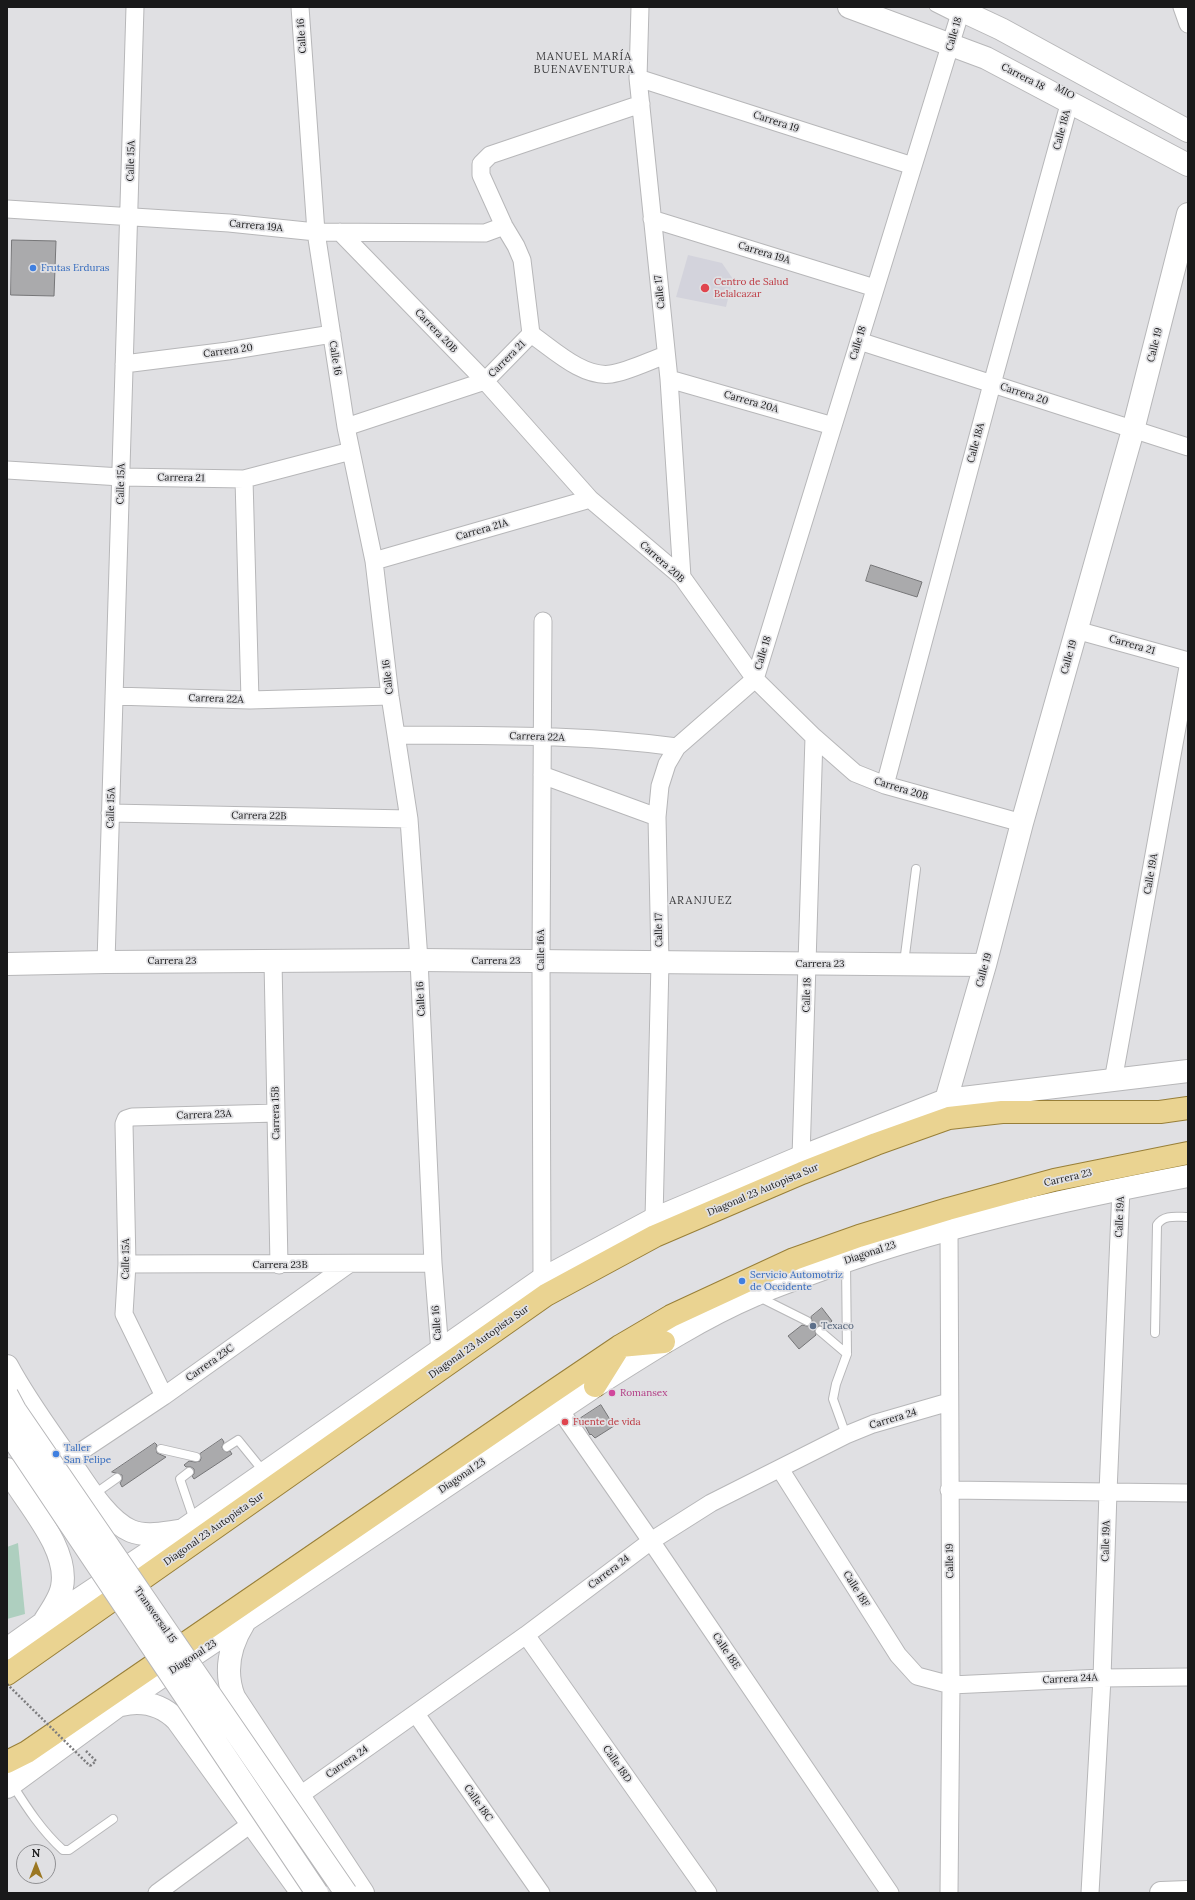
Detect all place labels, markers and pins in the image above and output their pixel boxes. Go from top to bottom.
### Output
place label: Frutas Erduras [41,262,109,274]
marker: Frutas Erduras [28,263,38,273]
place label: Centro de Salud Belalcazar [714,276,789,300]
marker: Centro de Salud Belalcazar [699,282,711,294]
place label: Servicio Automotriz de Occidente [750,1269,843,1292]
marker: Servicio Automotriz de Occidente [737,1276,747,1286]
place label: Texaco [821,1320,854,1332]
marker: Texaco [808,1321,818,1331]
place label: Romansex [620,1387,668,1399]
marker: Romansex [607,1388,617,1398]
place label: Fuente de vida [573,1416,641,1428]
marker: Fuente de vida [560,1417,570,1427]
place label: Taller San Felipe [64,1442,111,1466]
marker: Taller San Felipe [51,1449,61,1459]

